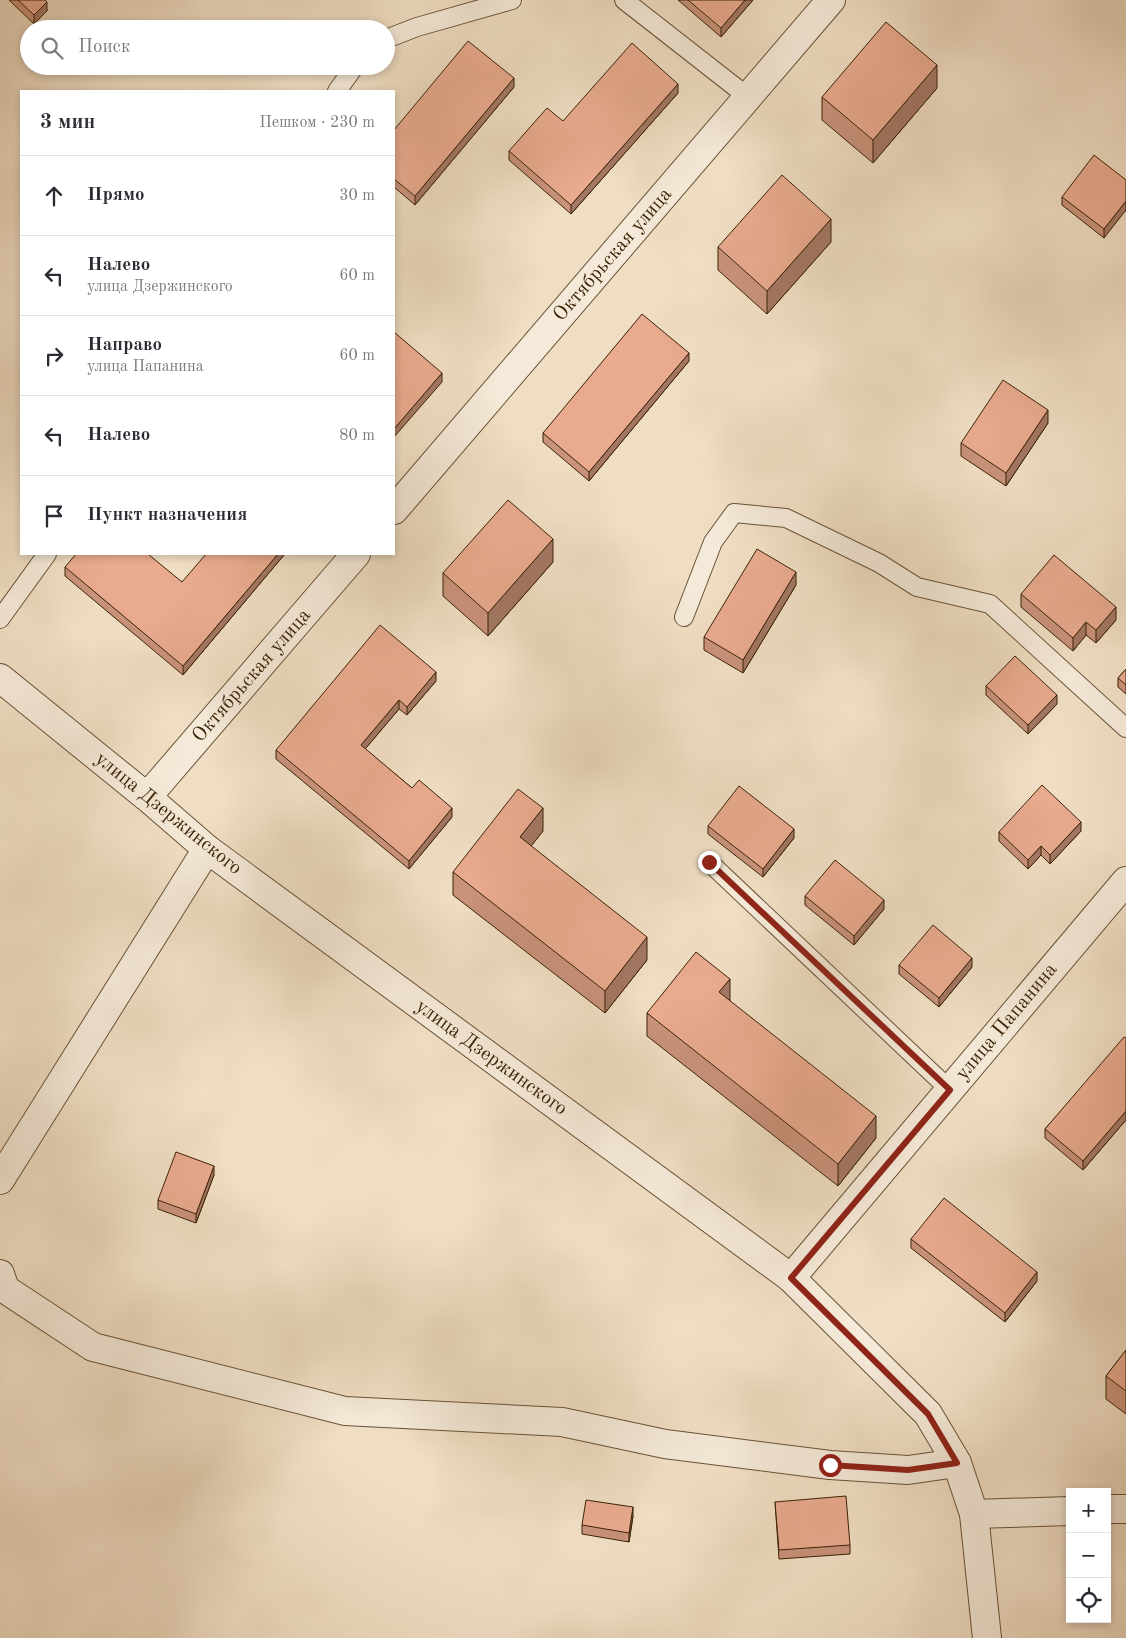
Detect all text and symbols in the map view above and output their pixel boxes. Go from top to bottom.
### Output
search box [20,20,395,75]
icon: search [38,34,66,62]
text: Поиск [78,38,130,57]
text: 3 мин [40,112,95,133]
text: Пешком · 230 m [259,115,375,131]
icon: ahead [40,182,68,210]
street label: Октябрьская улица [550,184,676,325]
text: Прямо [87,186,145,205]
text: 30 m [339,188,375,204]
text: Налево [87,256,150,275]
icon: left [40,262,68,290]
text: 60 m [339,268,375,284]
text: улица Дзержинского [87,279,233,295]
text: Направо [87,336,162,355]
icon: right [40,342,68,370]
text: 60 m [339,348,375,364]
text: улица Папанина [87,359,204,375]
icon: left [40,422,68,450]
text: Налево [87,426,150,445]
text: 80 m [339,428,375,444]
icon: arrive [40,502,68,530]
text: Пункт назначения [87,506,247,525]
street label: Октябрьская улица [189,605,315,746]
street label: улица Дзержинского [91,749,245,879]
route end [698,851,721,874]
street label: улица Папанина [952,960,1062,1084]
street label: улица Дзержинского [411,996,571,1120]
route start [819,1454,842,1477]
map controls [1066,1488,1111,1623]
button: + [1066,1488,1111,1533]
button: − [1066,1533,1111,1578]
button: locate [1066,1578,1111,1623]

